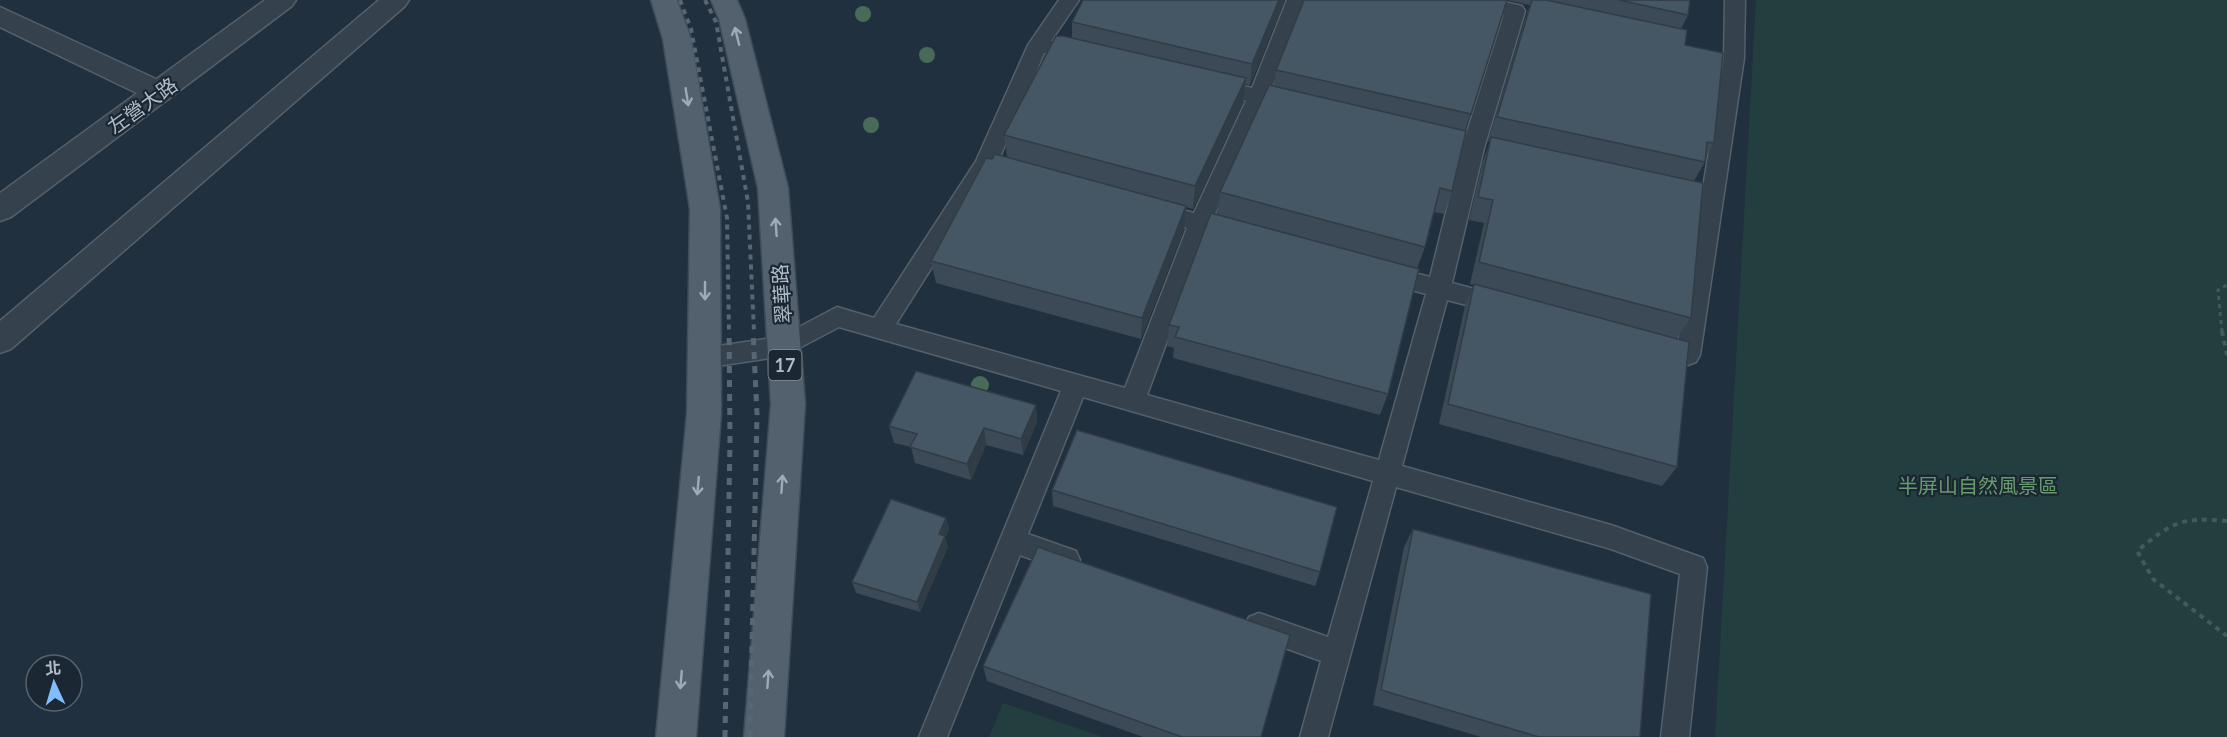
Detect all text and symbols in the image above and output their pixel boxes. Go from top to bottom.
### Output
one-way arrow [730,27,742,46]
street label: 左營大路 [103,72,181,138]
one-way arrow [682,87,693,107]
one-way arrow [770,217,781,237]
street label: 翠華路 [767,263,795,325]
one-way arrow [699,280,711,300]
road number: 17 [768,350,802,380]
park label: 半屏山自然風景區 [1898,473,2058,497]
one-way arrow [692,475,703,495]
one-way arrow [777,475,788,495]
north arrow [24,653,84,713]
text: 北 [44,658,62,678]
one-way arrow [675,669,686,689]
one-way arrow [763,669,774,689]

